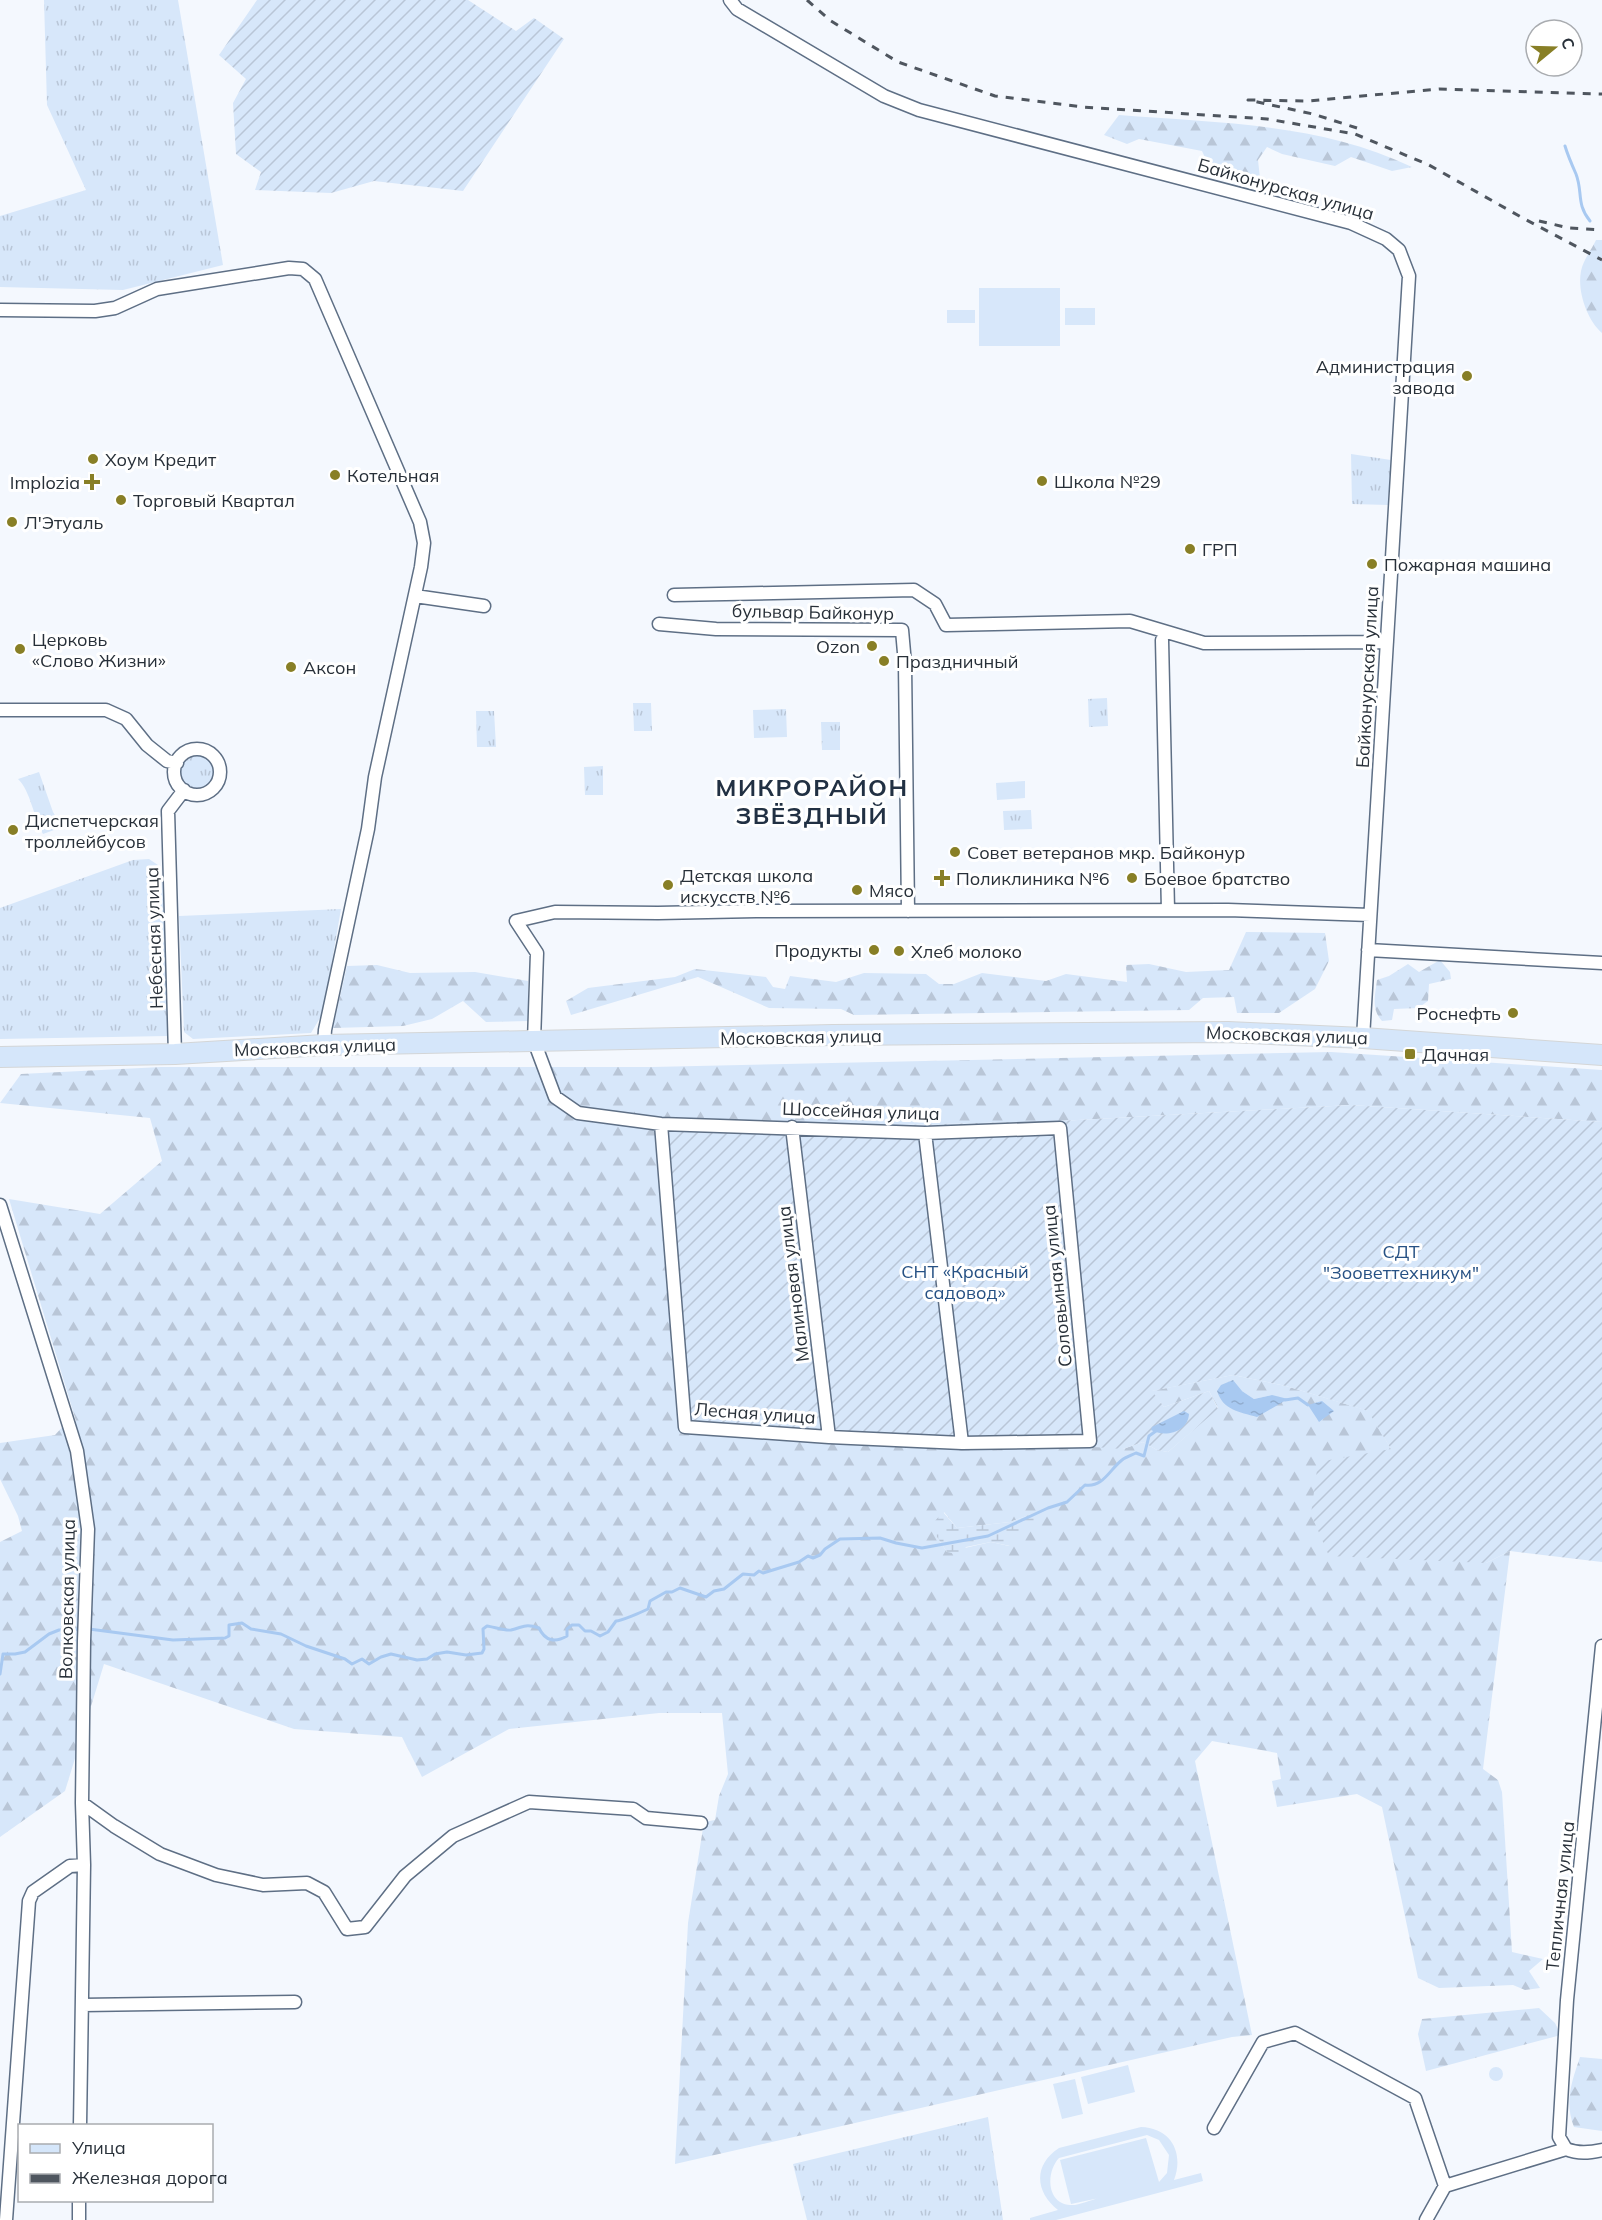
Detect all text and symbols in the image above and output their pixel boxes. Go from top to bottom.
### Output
north arrow [1524,18,1584,78]
text: С [1557,35,1579,52]
street label: Байконурская улица [1195,153,1377,225]
place label: Администрация завода [1316,355,1455,399]
marker: Администрация завода [1460,369,1474,383]
place label: Хоум Кредит [105,448,217,471]
marker: Хоум Кредит [86,452,100,466]
place label: Котельная [347,464,439,487]
marker: Котельная [328,468,342,482]
place label: Школа №29 [1054,470,1161,493]
place label: Implozia [10,471,80,494]
marker: Школа №29 [1035,474,1049,488]
marker: Implozia [85,475,99,489]
place label: Торговый Квартал [133,489,295,512]
marker: Торговый Квартал [114,493,128,507]
place label: Л'Этуаль [24,511,103,534]
marker: Л'Этуаль [5,515,19,529]
place label: ГРП [1202,538,1238,561]
marker: ГРП [1183,542,1197,556]
place label: Пожарная машина [1384,553,1551,576]
marker: Пожарная машина [1365,557,1379,571]
street label: Байконурская улица [1351,585,1383,769]
street label: бульвар Байконур [732,599,894,625]
place label: Церковь «Слово Жизни» [32,628,166,672]
place label: Ozon [816,635,860,658]
marker: Ozon [865,639,879,653]
marker: Церковь «Слово Жизни» [13,642,27,656]
place label: Праздничный [896,650,1018,673]
marker: Праздничный [877,654,891,668]
place label: Аксон [303,656,356,679]
marker: Аксон [284,660,298,674]
district label: МИКРОРАЙОН ЗВЁЗДНЫЙ [716,772,908,830]
place label: Диспетчерская троллейбусов [25,809,159,853]
marker: Диспетчерская троллейбусов [6,823,20,837]
place label: Совет ветеранов мкр. Байконур [967,841,1245,864]
marker: Совет ветеранов мкр. Байконур [948,845,962,859]
place label: Детская школа искусств №6 [680,864,813,908]
street label: Небесная улица [140,867,168,1009]
place label: Поликлиника №6 [956,867,1109,890]
place label: Боевое братство [1144,867,1290,890]
marker: Поликлиника №6 [933,869,951,887]
marker: Боевое братство [1125,871,1139,885]
marker: Детская школа искусств №6 [661,878,675,892]
place label: Мясо [869,879,914,902]
marker: Мясо [850,883,864,897]
place label: Продукты [775,939,862,962]
place label: Хлеб молоко [911,940,1022,963]
marker: Продукты [867,943,881,957]
marker: Хлеб молоко [892,944,906,958]
place label: Роснефть [1417,1002,1501,1025]
marker: Роснефть [1506,1006,1520,1020]
street label: Московская улица [1206,1021,1368,1049]
street label: Московская улица [720,1024,882,1050]
street label: Московская улица [234,1033,396,1061]
place label: Дачная [1422,1043,1489,1066]
marker: Дачная [1403,1047,1417,1061]
street label: Шоссейная улица [782,1097,940,1125]
street label: Соловьиная улица [1037,1204,1077,1368]
street label: Малиновая улица [772,1205,814,1363]
park label: СДТ "Зооветтехникум" [1323,1240,1479,1284]
park label: СНТ «Красный садовод» [901,1260,1029,1304]
street label: Лесная улица [694,1397,816,1429]
street label: Волковская улица [54,1519,80,1679]
street label: Тепличная улица [1541,1820,1579,1972]
legend [18,2124,213,2202]
text: Улица [71,2136,126,2159]
text: Железная дорога [72,2166,228,2189]

